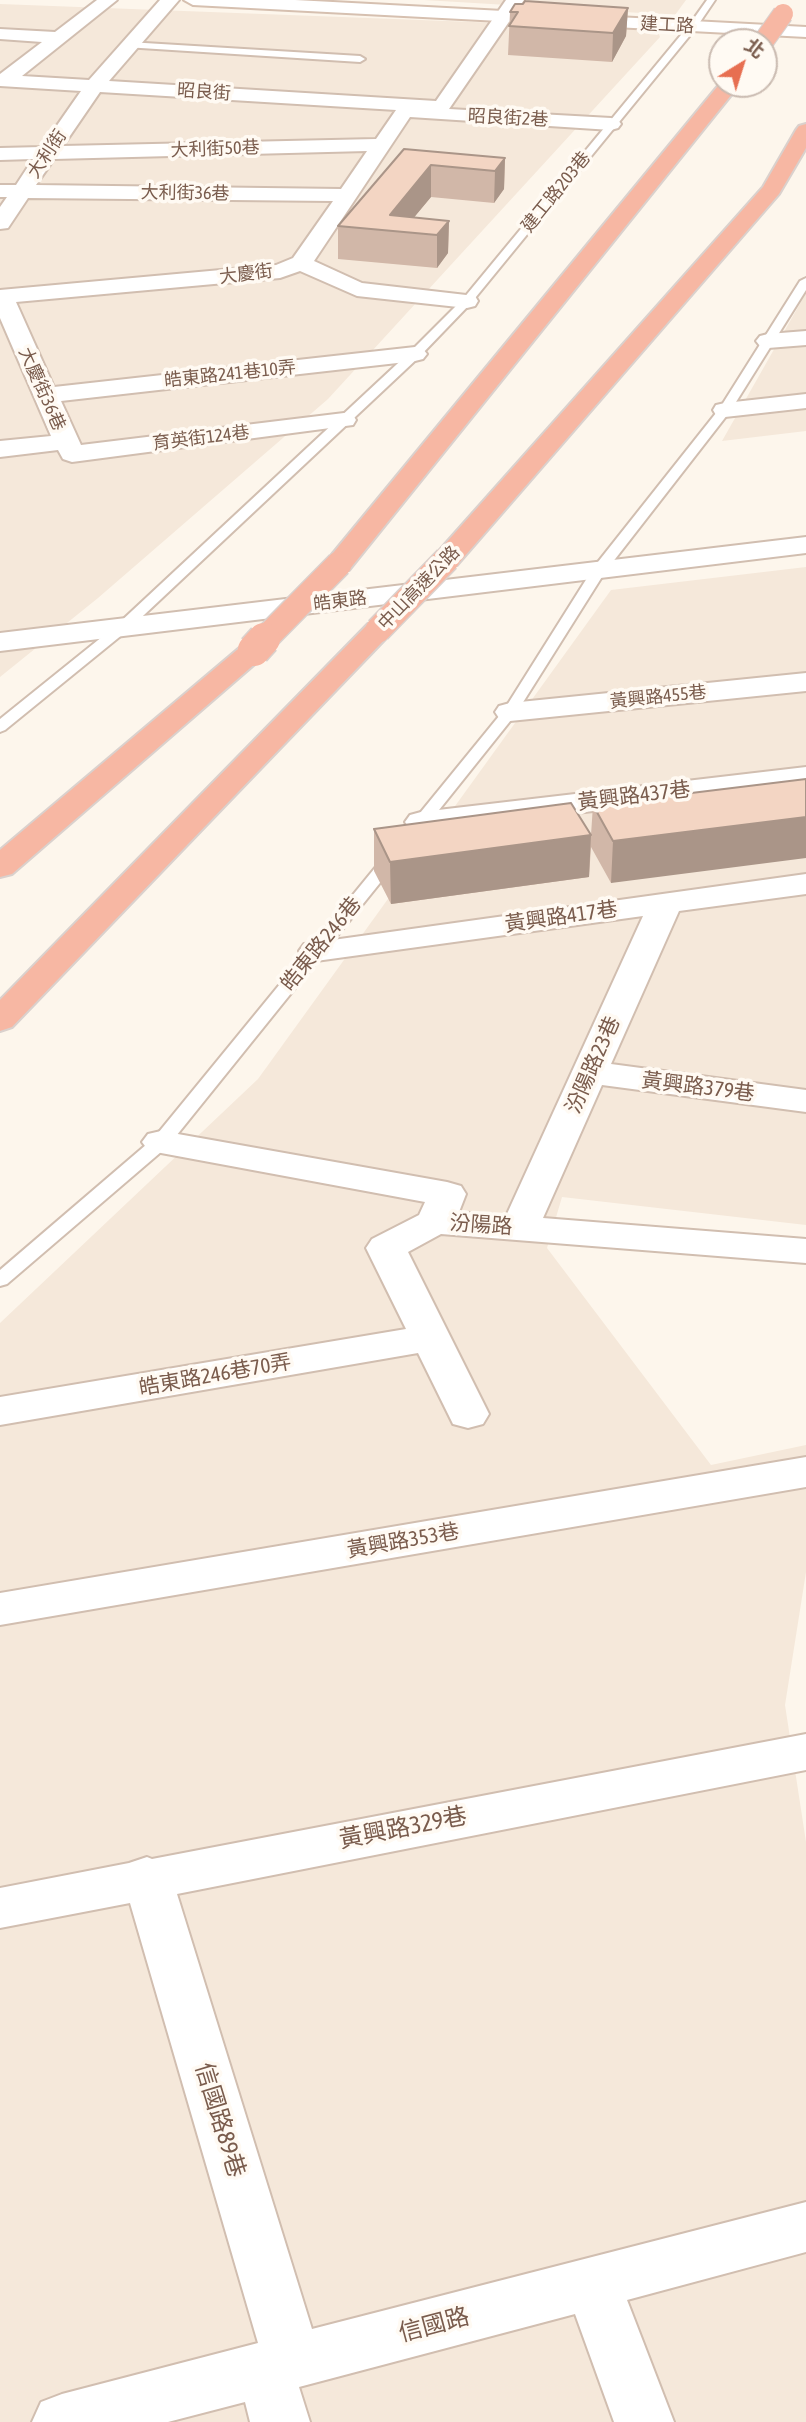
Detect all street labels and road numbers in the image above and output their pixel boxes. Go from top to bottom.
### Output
street label: 建工路 [639,13,695,37]
street label: 昭良街 [176,79,232,105]
street label: 昭良街2巷 [467,105,549,131]
street label: 大利街 [23,126,71,182]
street label: 大利街50巷 [170,137,260,161]
street label: 建工路203巷 [517,147,595,237]
street label: 大利街36巷 [140,181,230,205]
street label: 大慶街 [218,260,274,288]
street label: 大慶街36巷 [14,344,70,434]
street label: 皓東路241巷10弄 [163,356,297,392]
street label: 育英街124巷 [151,421,251,455]
street label: 中山高速公路 [374,542,464,634]
street label: 皓東路 [312,587,368,615]
street label: 黃興路455巷 [608,681,708,713]
street label: 黃興路437巷 [576,777,692,815]
street label: 皓東路246巷 [275,892,367,996]
street label: 黃興路417巷 [503,897,619,937]
street label: 汾陽路23巷 [560,1012,626,1118]
street label: 黃興路379巷 [640,1068,756,1106]
street label: 汾陽路 [449,1210,513,1240]
street label: 皓東路246巷70弄 [137,1349,293,1401]
street label: 黃興路353巷 [345,1519,461,1563]
street label: 黃興路329巷 [337,1801,469,1855]
street label: 信國路89巷 [189,2059,251,2181]
street label: 信國路 [395,2302,473,2348]

